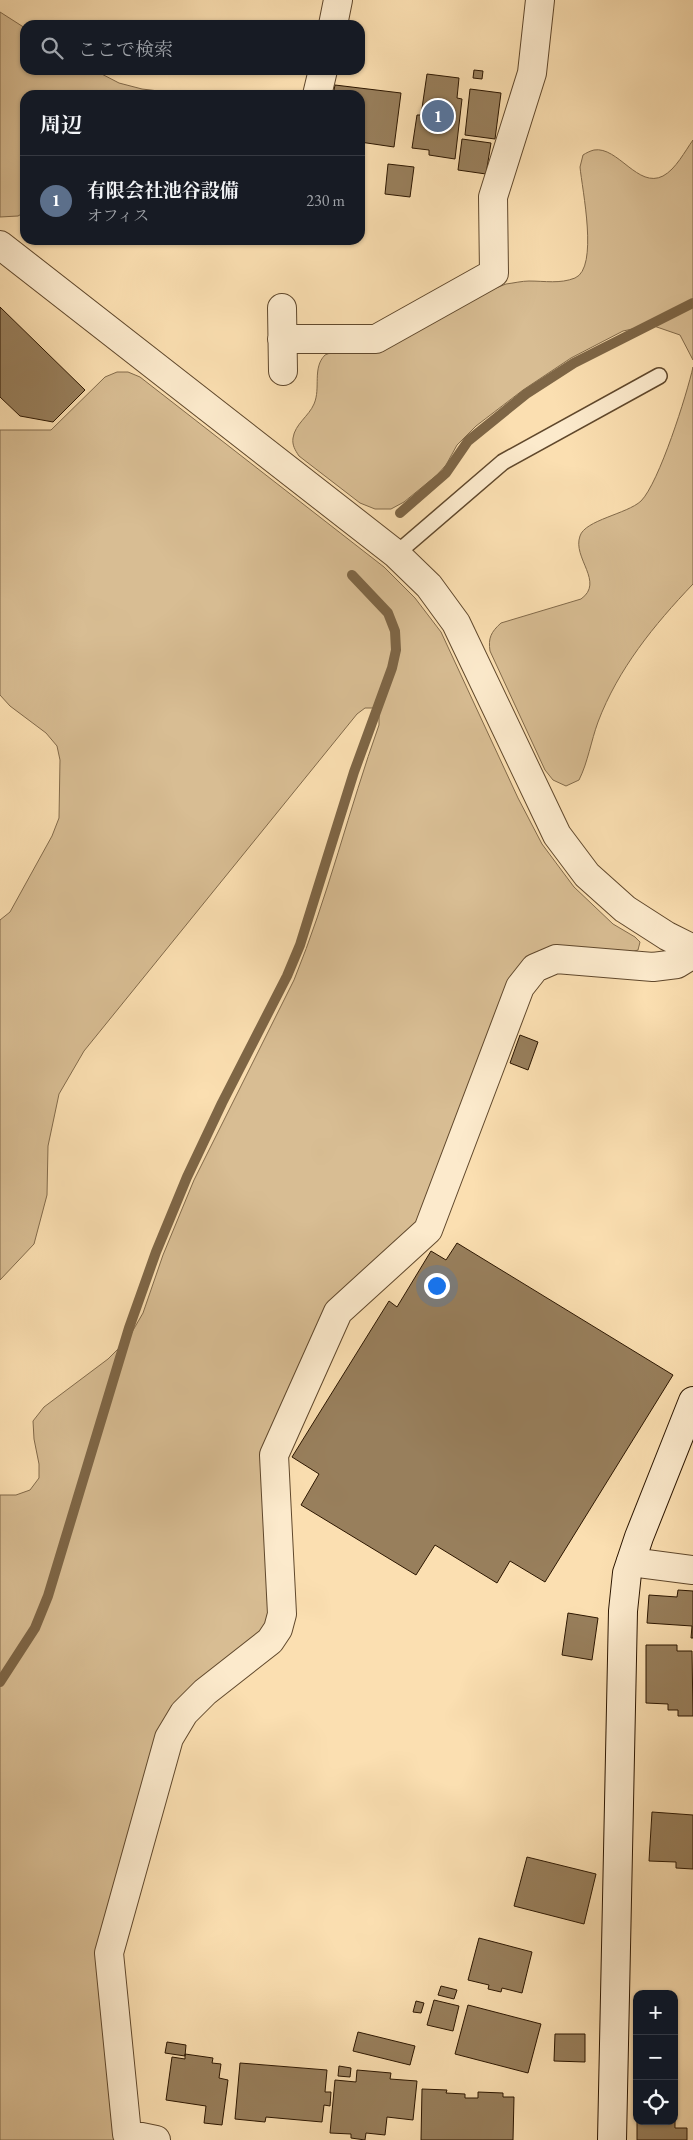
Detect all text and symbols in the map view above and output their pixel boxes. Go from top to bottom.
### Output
search box [20,20,365,75]
icon: search [38,34,66,62]
text: ここで検索 [78,37,173,62]
pin: 1 [422,97,454,135]
text: 周辺 [40,111,82,138]
text: 有限会社池谷設備 [87,178,239,203]
text: 1 [52,190,60,211]
text: 230 m [306,190,345,211]
text: オフィス [87,205,149,226]
your location [424,1273,450,1299]
map controls [633,1990,678,2125]
button: + [633,1990,678,2035]
button: − [633,2035,678,2080]
button: locate [633,2080,678,2125]

